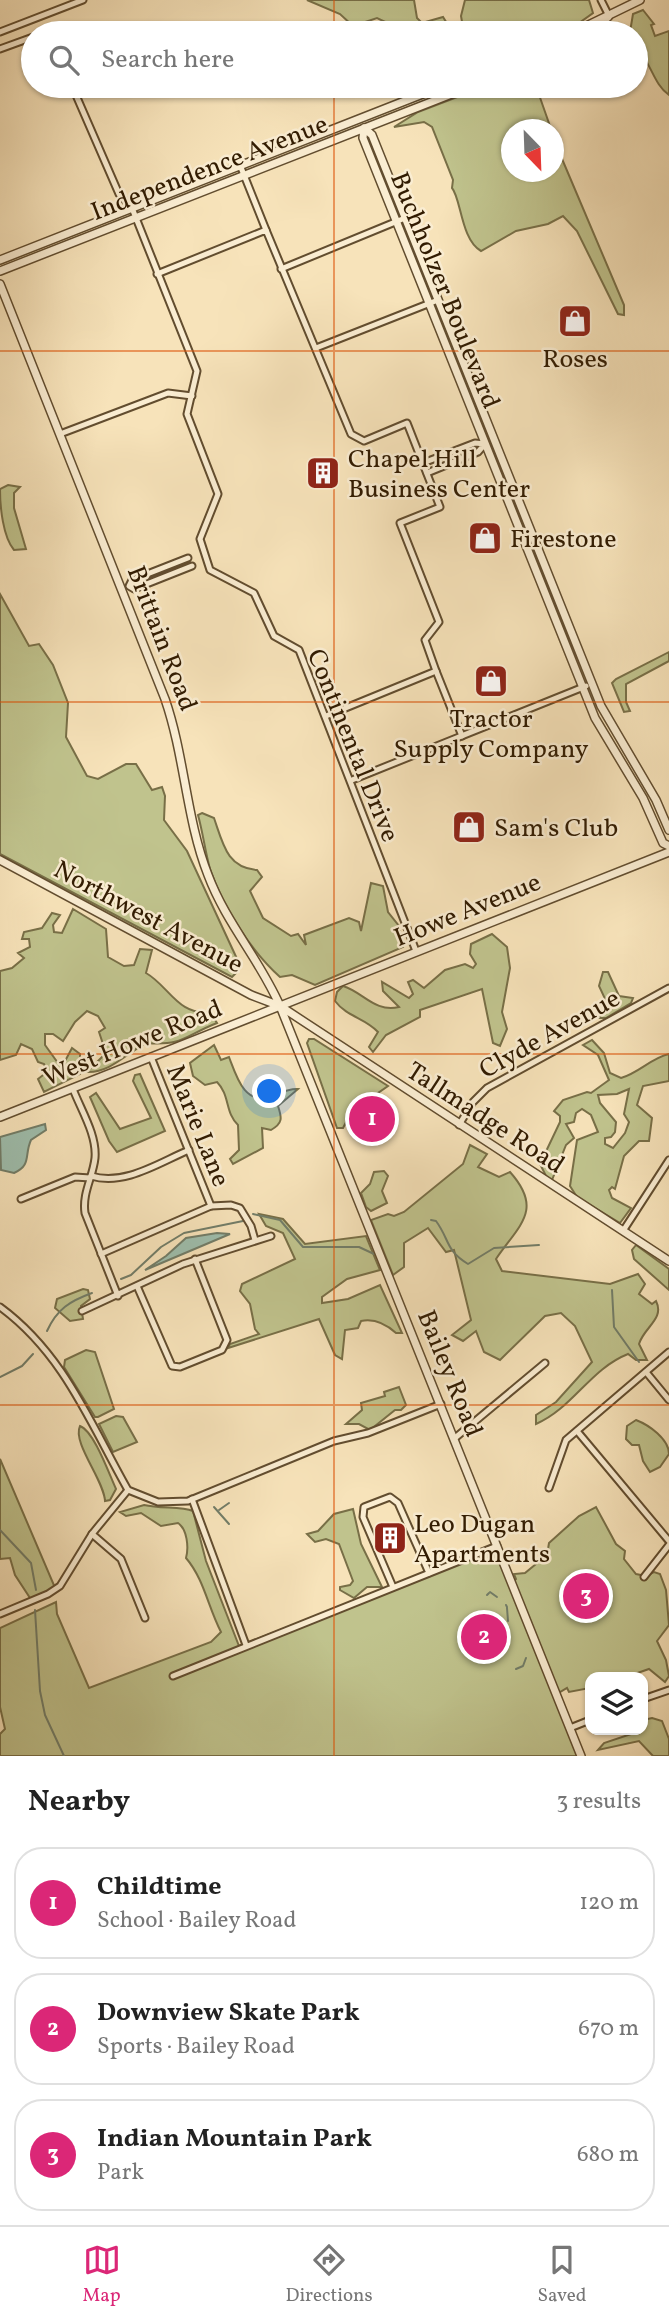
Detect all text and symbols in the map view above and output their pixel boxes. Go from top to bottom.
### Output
search box [21,21,648,98]
icon: search [45,41,83,79]
text: Search here [101,42,234,78]
street label: Independence Avenue [86,107,333,231]
north arrow [501,119,564,182]
street label: Buchholzer Boulevard [380,167,508,414]
shop icon: Roses [556,302,594,340]
place label: Roses [542,342,608,378]
place label: Chapel Hill Business Center [348,442,530,508]
building icon: Chapel Hill Business Center [304,454,342,492]
shop icon: Firestone [466,519,504,557]
place label: Firestone [510,522,617,558]
street label: Brittain Road [117,561,205,717]
street label: Continental Drive [297,644,407,848]
shop icon: Tractor Supply Company [472,662,510,700]
place label: Tractor Supply Company [393,702,589,768]
shop icon: Sam's Club [450,808,488,846]
place label: Sam's Club [494,811,618,847]
street label: Northwest Avenue [47,853,249,983]
street label: Howe Avenue [389,865,547,957]
street label: Clyde Avenue [473,981,627,1088]
street label: West Howe Road [37,991,228,1096]
street label: Tallmadge Road [399,1054,571,1183]
street label: Marie Lane [156,1059,238,1192]
your location [252,1074,286,1108]
pin: 1 [349,1093,395,1145]
street label: Bailey Road [407,1305,491,1443]
place label: Leo Dugan Apartments [414,1507,550,1573]
building icon: Leo Dugan Apartments [371,1519,409,1557]
pin: 3 [563,1570,609,1622]
pin: 2 [461,1611,507,1663]
map controls [585,1672,648,1735]
button: layers [585,1672,648,1735]
text: Nearby [28,1781,130,1823]
text: 3 results [556,1786,641,1818]
text: Childtime [97,1869,222,1905]
text: 1 [48,1887,58,1919]
text: 120 m [579,1887,639,1919]
text: School · Bailey Road [97,1905,296,1937]
text: Downview Skate Park [97,1995,360,2031]
text: 2 [47,2013,59,2045]
text: 670 m [578,2013,639,2045]
text: Sports · Bailey Road [97,2031,295,2063]
text: Indian Mountain Park [97,2121,372,2157]
text: 3 [47,2139,59,2171]
text: 680 m [577,2139,639,2171]
text: Park [97,2157,144,2189]
tab: Map [82,2241,121,2309]
tab: Directions [286,2241,373,2309]
tab: Saved [538,2241,586,2309]

